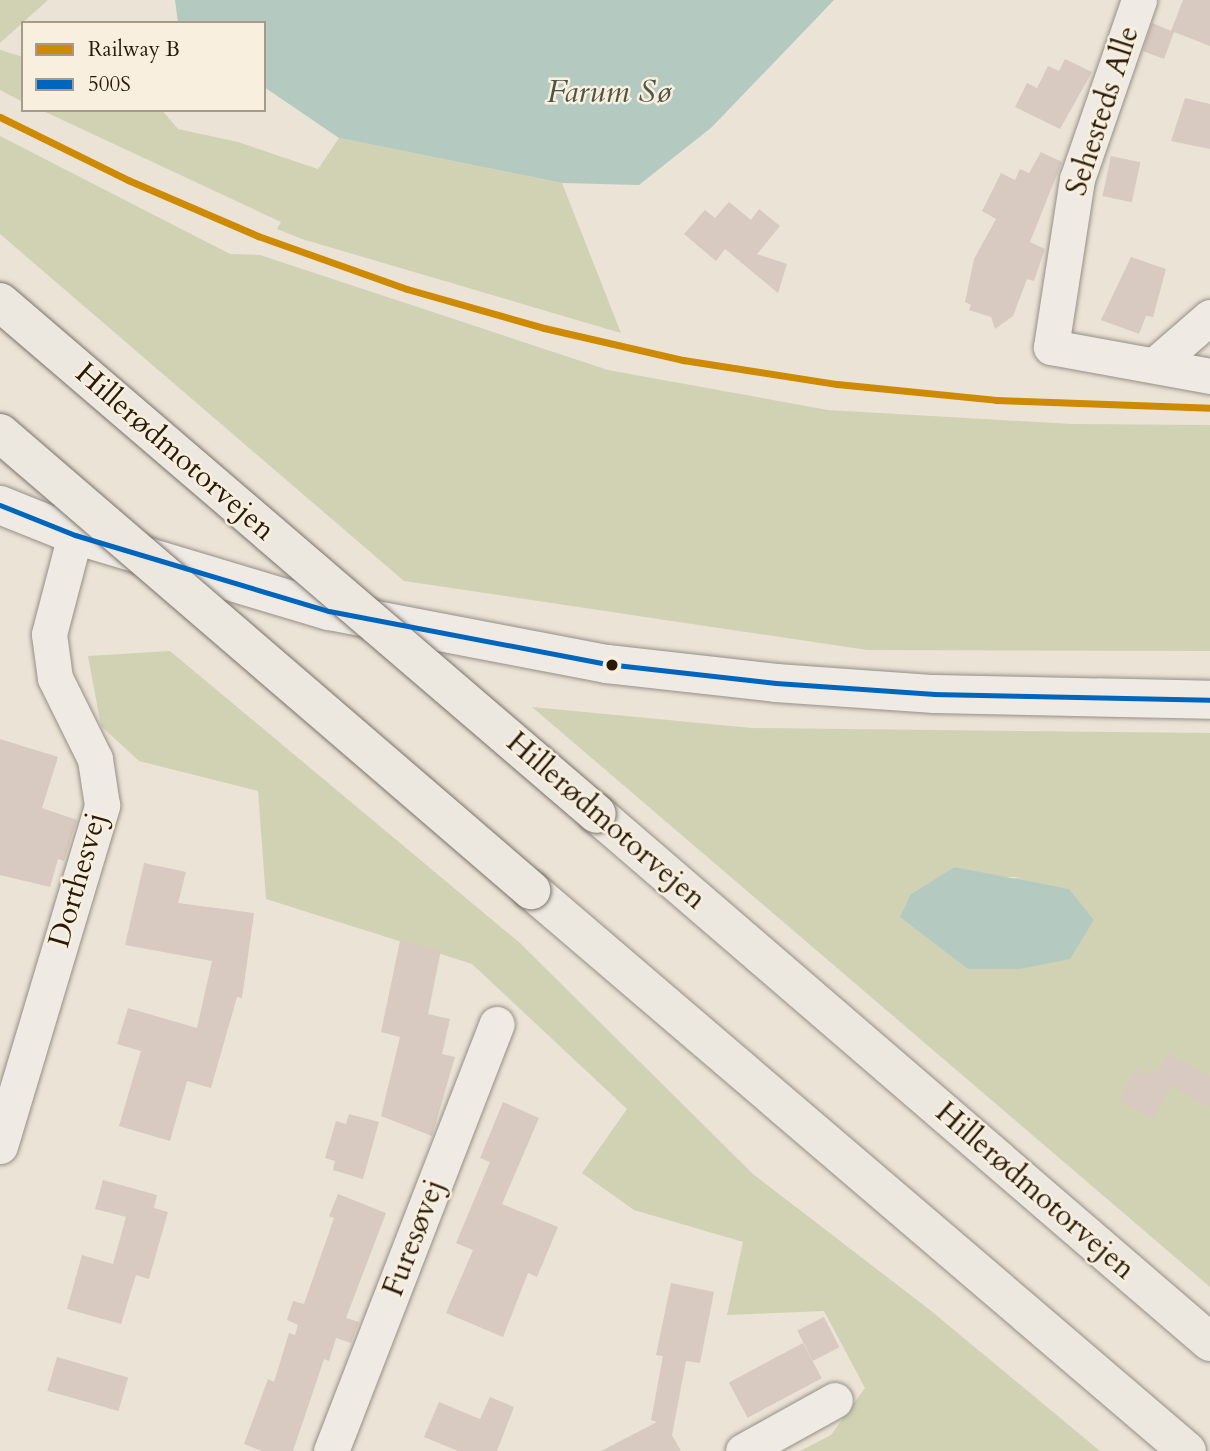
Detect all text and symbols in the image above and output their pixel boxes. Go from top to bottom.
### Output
legend [21,21,266,112]
street label: Sehesteds Alle [1059,22,1147,200]
text: Railway B [88,35,180,64]
text: 500S [88,70,131,99]
water label: Farum Sø [547,73,671,111]
street label: Hillerødmotorvejen [68,356,282,548]
unlabelled marker [605,658,619,672]
street label: Hillerødmotorvejen [499,725,713,917]
street label: Dorthesvej [42,809,114,951]
street label: Hillerødmotorvejen [928,1095,1142,1287]
street label: Furesøvej [375,1174,453,1302]

